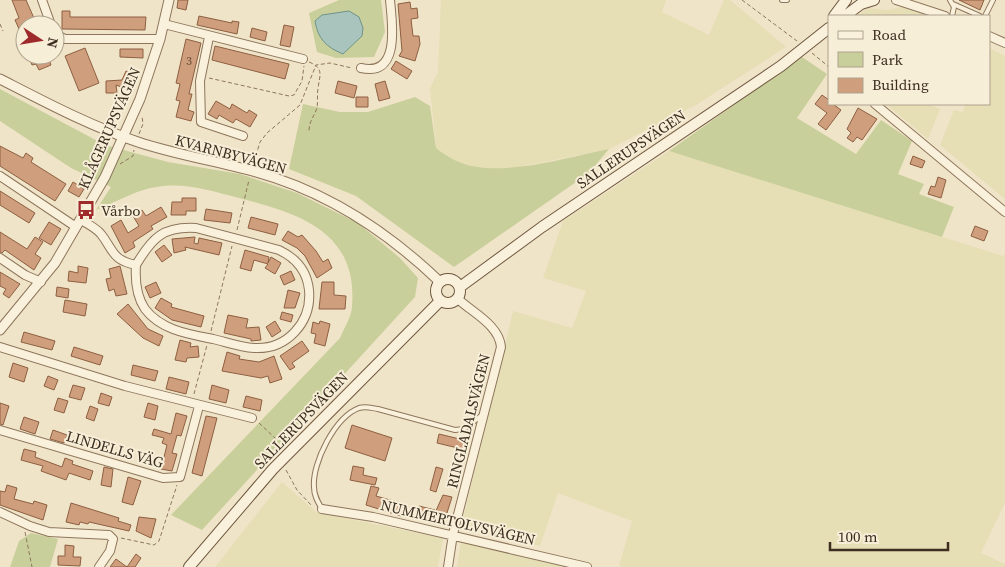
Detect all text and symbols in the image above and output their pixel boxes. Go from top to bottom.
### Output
north arrow [15,15,65,65]
legend [828,15,990,105]
text: Road [872,24,906,45]
text: N [42,36,64,50]
text: Park [872,49,904,70]
house number: 3 [186,53,192,69]
street label: KLÅGERUPSVÄGEN [73,64,145,192]
text: Building [872,74,929,95]
street label: SALLERUPSVÄGEN [572,105,690,193]
street label: KVARNBYVÄGEN [173,129,289,179]
bus stop icon: Vårbo [75,199,97,221]
place label: Vårbo [101,200,141,221]
street label: RINGLADALSVÄGEN [441,351,495,491]
street label: SALLERUPSVÄGEN [249,367,353,473]
street label: LINDELLS VÄG [64,425,166,473]
street label: NUMMERTOLVSVÄGEN [379,494,537,550]
scale bar [830,520,948,552]
text: 100 m [838,526,878,547]

